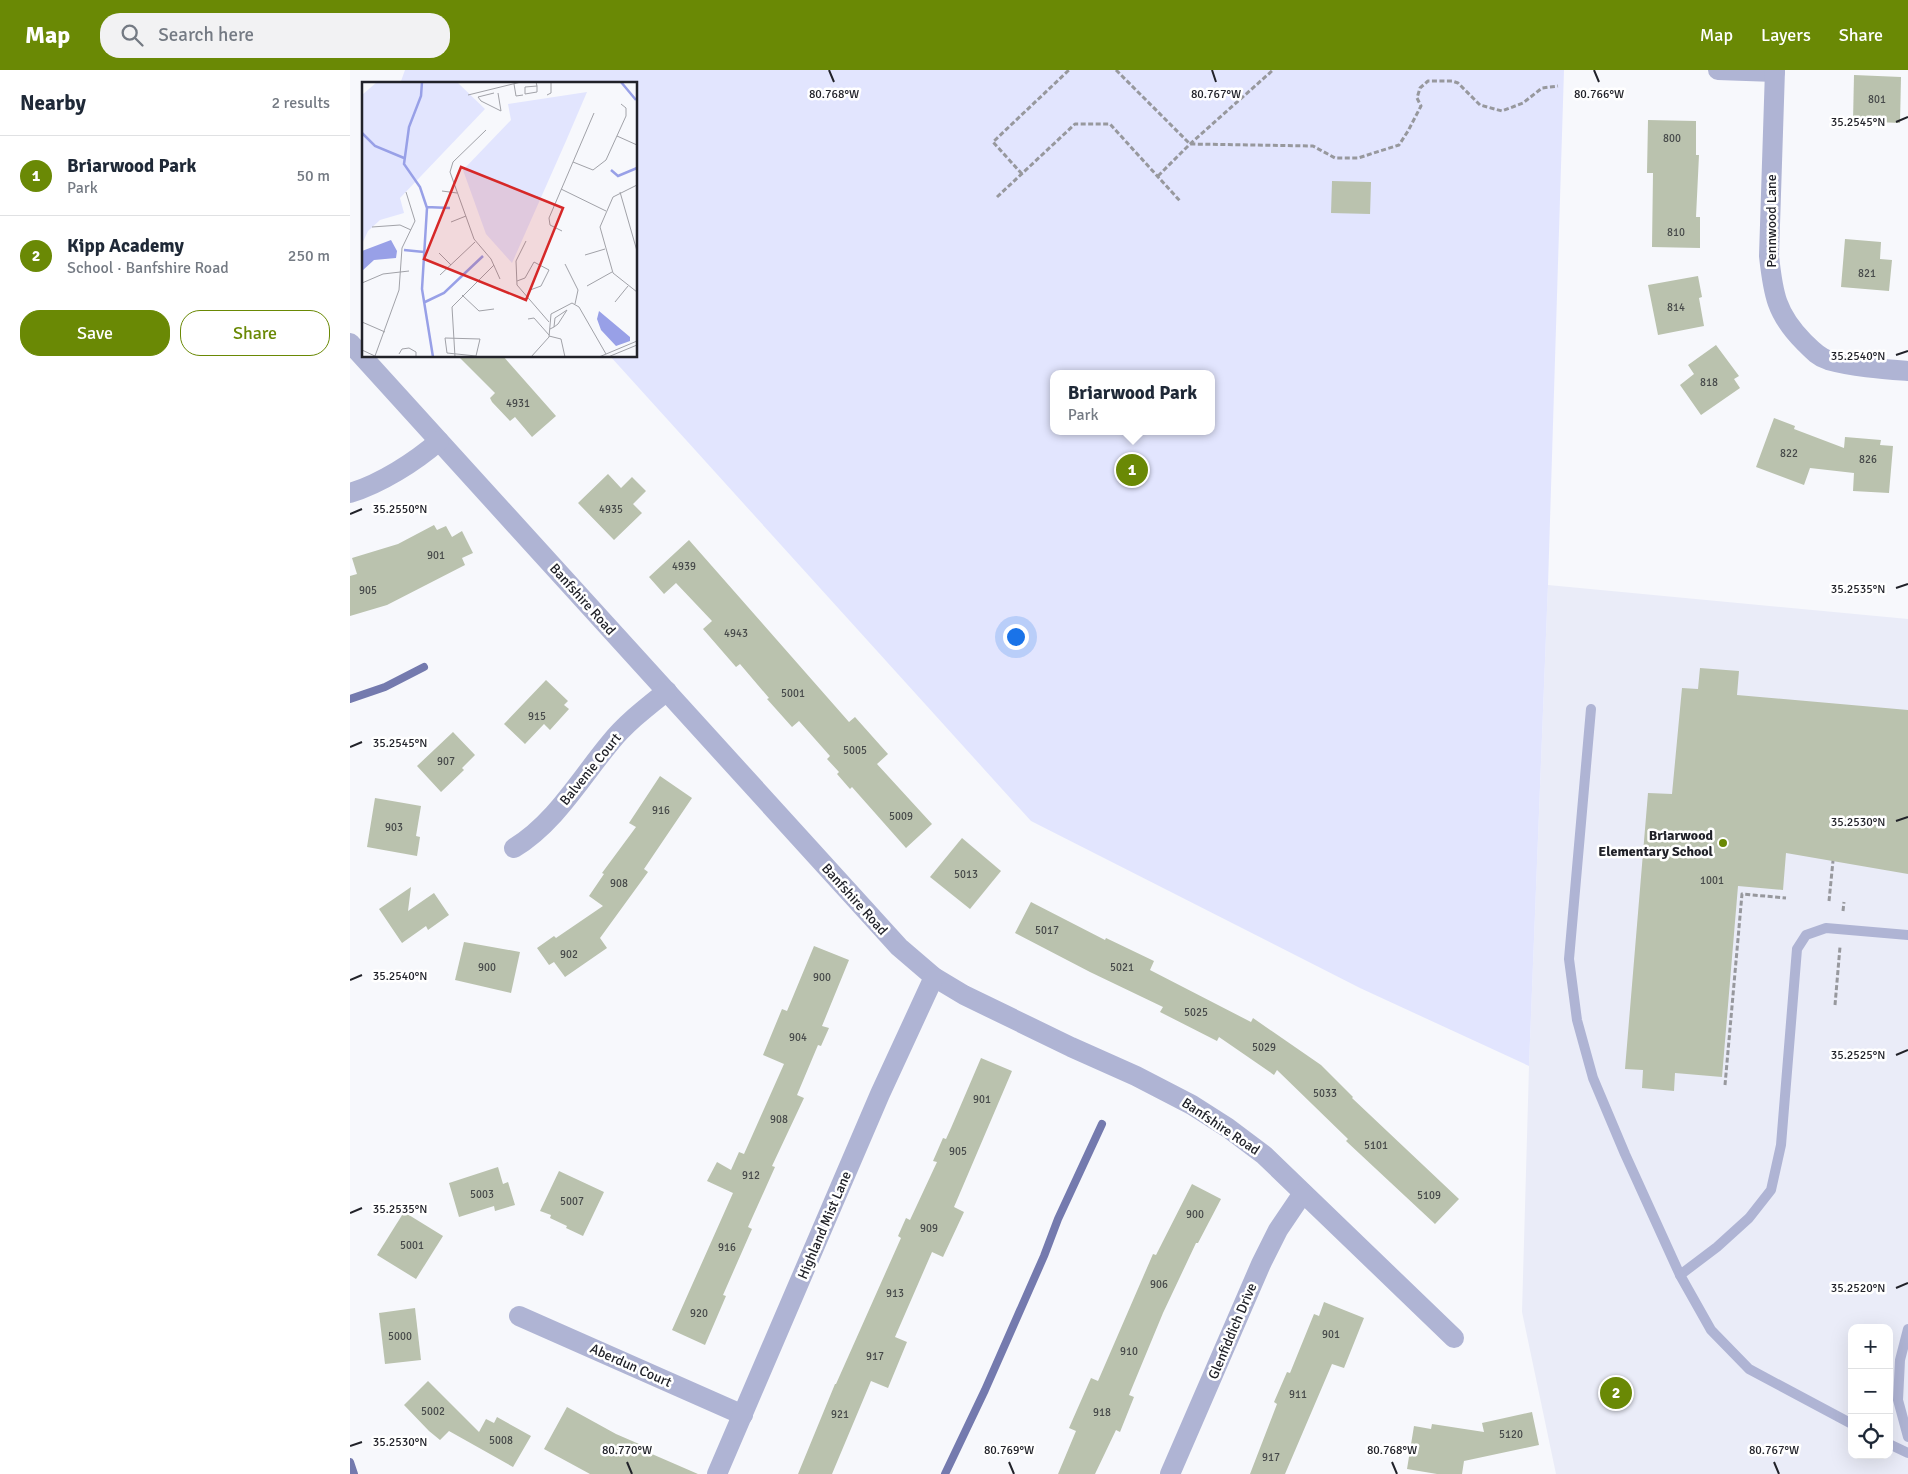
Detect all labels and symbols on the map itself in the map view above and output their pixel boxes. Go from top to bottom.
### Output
inset map [362,82,638,358]
text: 80.768°W [809,87,859,102]
text: 80.767°W [1191,87,1241,102]
text: 80.766°W [1574,87,1624,102]
house number: 801 [1868,93,1886,106]
text: 35.2545°N [1831,115,1885,130]
house number: 800 [1663,132,1681,145]
street label: Pennwood Lane [1763,174,1780,268]
house number: 810 [1667,226,1685,239]
house number: 821 [1858,267,1876,280]
house number: 814 [1667,301,1685,314]
text: 35.2540°N [1831,349,1885,364]
house number: 818 [1700,376,1718,389]
house number: 4931 [506,397,530,410]
house number: 822 [1780,447,1798,460]
pin: 1 [1116,451,1148,489]
house number: 826 [1859,453,1877,466]
text: 35.2550°N [373,502,427,517]
house number: 4935 [599,503,623,516]
house number: 901 [427,549,445,562]
street label: Banfshire Road [546,560,619,639]
house number: 4939 [672,560,696,573]
text: 35.2535°N [1831,582,1885,597]
house number: 905 [359,584,377,597]
your location [1003,624,1029,650]
house number: 4943 [724,627,748,640]
house number: 5001 [781,687,805,700]
house number: 915 [528,710,546,723]
street label: Balvenie Court [556,730,625,809]
text: 35.2545°N [373,736,427,751]
house number: 5005 [843,744,867,757]
house number: 907 [437,755,455,768]
house number: 916 [652,804,670,817]
house number: 5009 [889,810,913,823]
text: 35.2530°N [1831,815,1885,830]
house number: 903 [385,821,403,834]
place label: Briarwood Elementary School [1598,827,1714,860]
marker: Briarwood Elementary School [1717,837,1729,849]
street label: Banfshire Road [818,860,891,939]
house number: 5013 [954,868,978,881]
house number: 1001 [1700,874,1724,887]
house number: 908 [610,877,628,890]
house number: 5017 [1035,924,1059,937]
house number: 902 [560,948,578,961]
house number: 900 [478,961,496,974]
house number: 5021 [1110,961,1134,974]
text: 35.2540°N [373,969,427,984]
house number: 900 [813,971,831,984]
house number: 5025 [1184,1006,1208,1019]
house number: 904 [789,1031,807,1044]
house number: 5029 [1252,1041,1276,1054]
text: 35.2525°N [1831,1048,1885,1063]
house number: 5033 [1313,1087,1337,1100]
house number: 901 [973,1093,991,1106]
street label: Banfshire Road [1179,1094,1263,1159]
house number: 908 [770,1113,788,1126]
house number: 5101 [1364,1139,1388,1152]
house number: 905 [949,1145,967,1158]
house number: 912 [742,1169,760,1182]
street label: Highland Mist Lane [794,1169,855,1282]
house number: 5003 [470,1188,494,1201]
house number: 5109 [1417,1189,1441,1202]
house number: 5007 [560,1195,584,1208]
text: 35.2535°N [373,1202,427,1217]
house number: 900 [1186,1208,1204,1221]
house number: 909 [920,1222,938,1235]
house number: 5001 [400,1239,424,1252]
house number: 916 [718,1241,736,1254]
house number: 906 [1150,1278,1168,1291]
street label: Glenfiddich Drive [1205,1280,1260,1382]
text: 35.2520°N [1831,1281,1885,1296]
house number: 913 [886,1287,904,1300]
house number: 920 [690,1307,708,1320]
house number: 901 [1322,1328,1340,1341]
house number: 5000 [388,1330,412,1343]
street label: Aberdun Court [587,1340,674,1391]
house number: 910 [1120,1345,1138,1358]
house number: 917 [866,1350,884,1363]
pin: 2 [1600,1374,1632,1412]
house number: 911 [1289,1388,1307,1401]
house number: 5002 [421,1405,445,1418]
house number: 918 [1093,1406,1111,1419]
house number: 921 [831,1408,849,1421]
house number: 5120 [1499,1428,1523,1441]
house number: 5008 [489,1434,513,1447]
text: 35.2530°N [373,1435,427,1450]
text: 80.770°W [602,1443,652,1458]
text: 80.769°W [984,1443,1034,1458]
text: 80.768°W [1367,1443,1417,1458]
text: 80.767°W [1749,1443,1799,1458]
house number: 917 [1262,1451,1280,1464]

